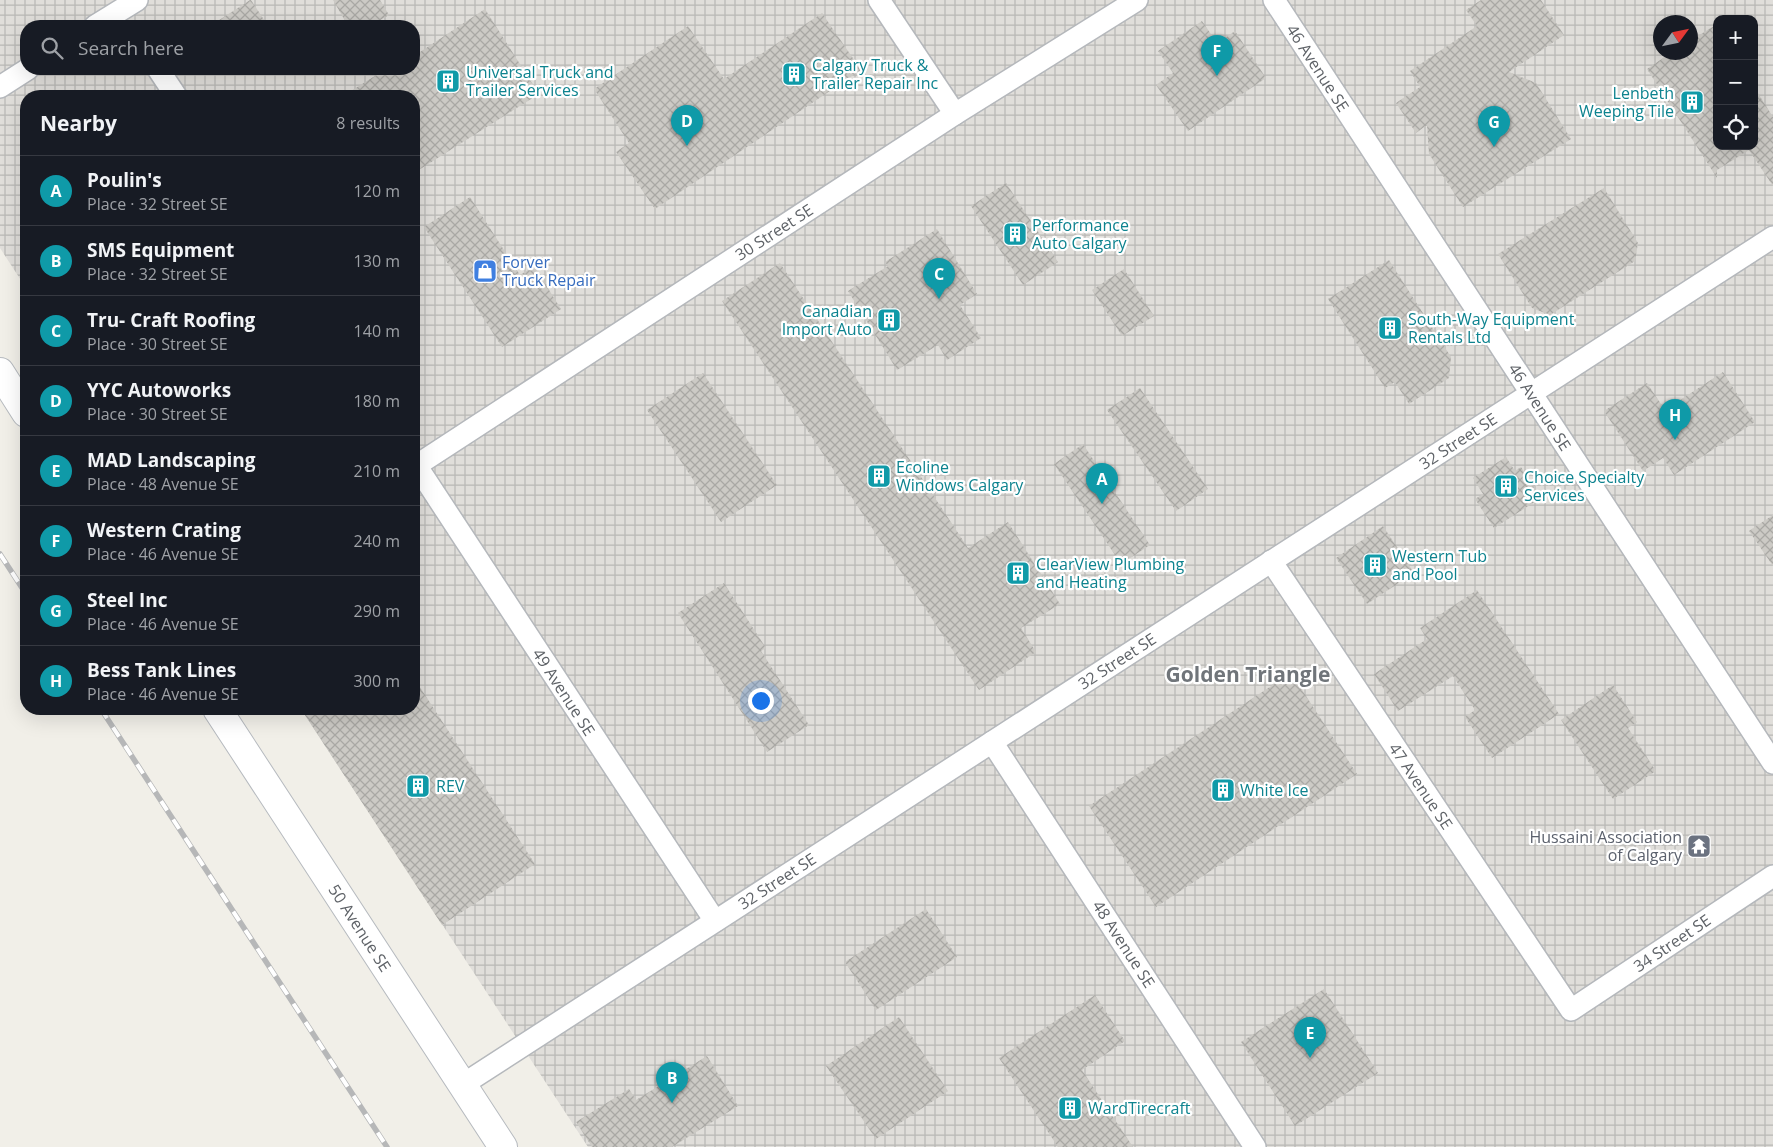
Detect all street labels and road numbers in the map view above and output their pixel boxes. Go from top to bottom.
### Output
street label: 46 Avenue SE [1282,20,1354,116]
street label: 30 Street SE [731,199,817,265]
street label: 46 Avenue SE [1504,359,1576,455]
street label: 32 Street SE [1415,408,1501,474]
street label: 32 Street SE [1074,628,1160,694]
street label: 49 Avenue SE [528,644,600,740]
street label: 47 Avenue SE [1384,738,1458,834]
street label: 32 Street SE [734,848,820,914]
street label: 50 Avenue SE [324,880,396,976]
street label: 48 Avenue SE [1088,896,1160,992]
street label: 34 Street SE [1629,909,1715,977]

